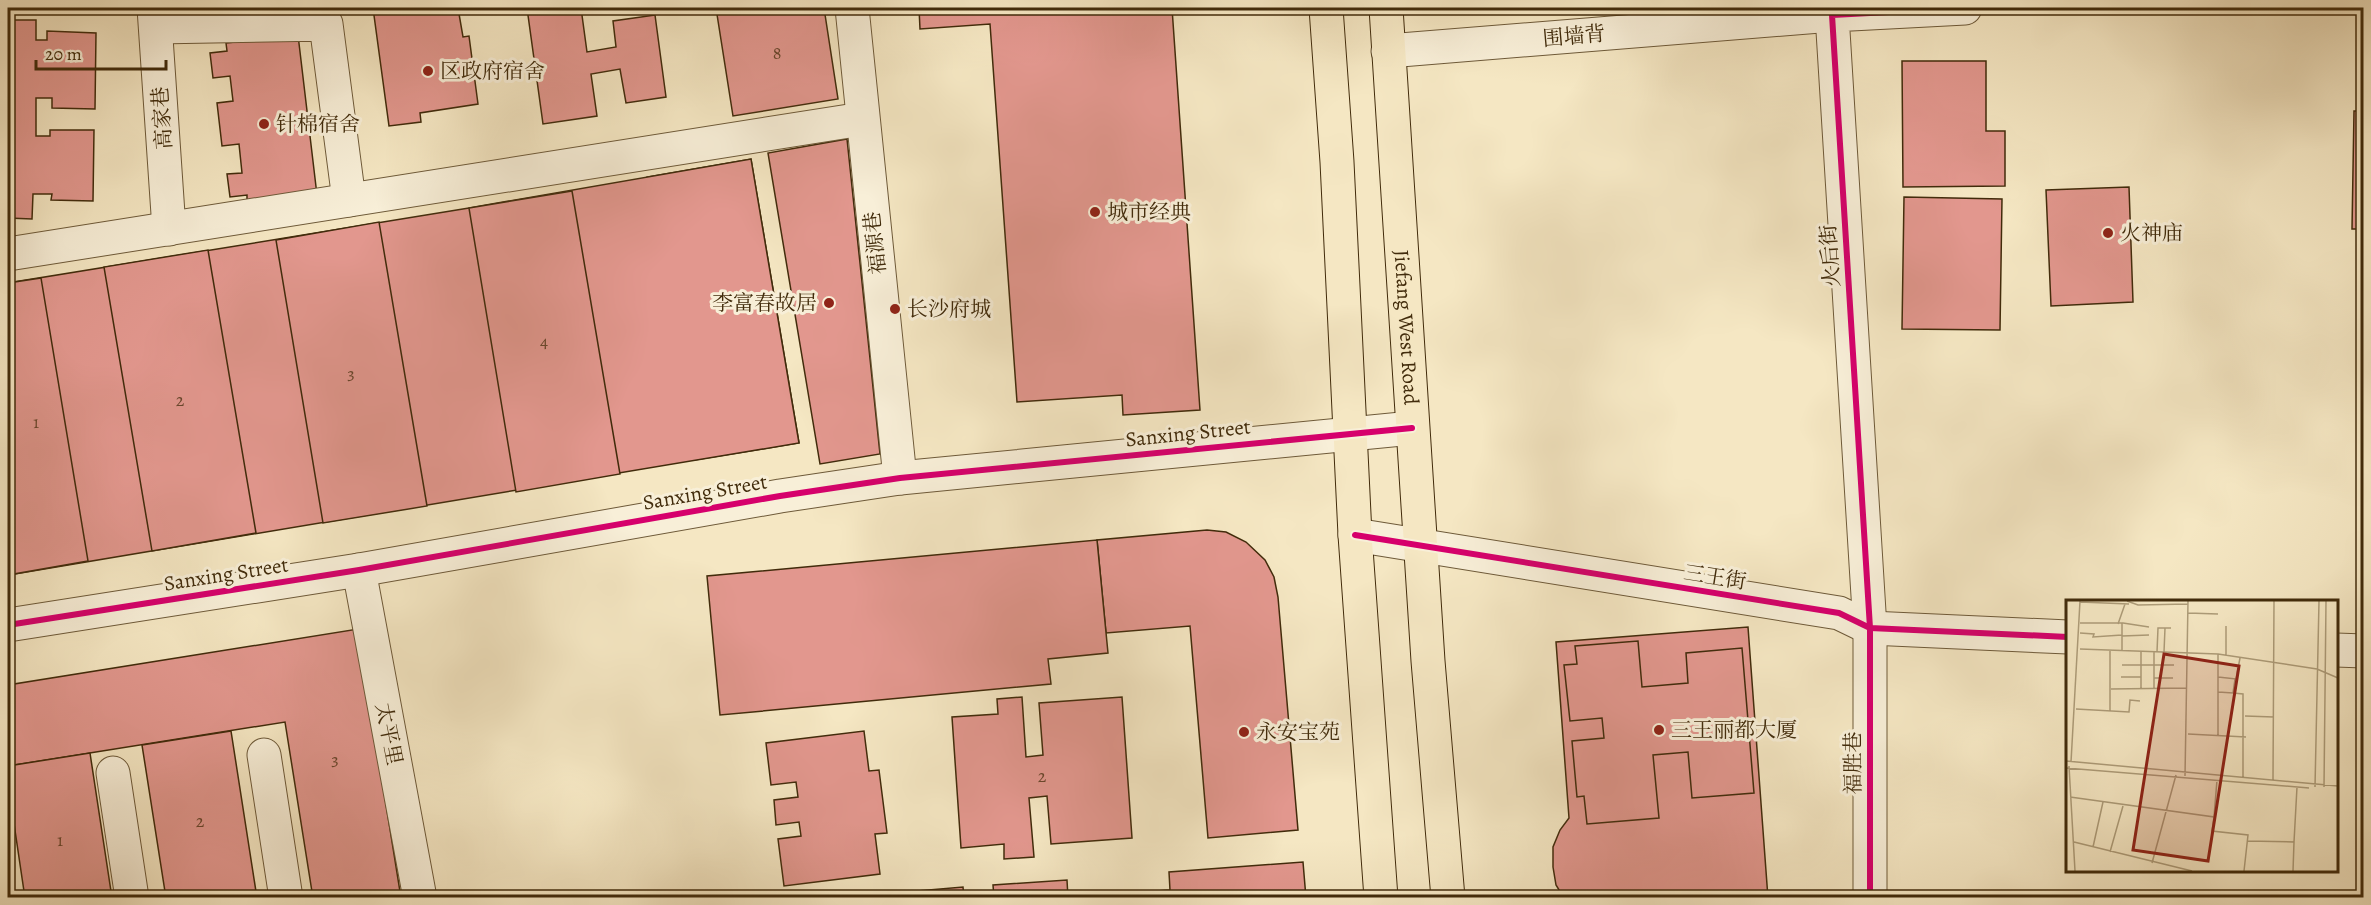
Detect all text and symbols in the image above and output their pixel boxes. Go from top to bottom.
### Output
street label: 围墙背 [1541,19,1607,53]
scale bar [36,33,166,71]
house number: 8 [773,41,781,65]
text: 20 m [45,42,82,66]
place label: 区政府宿舍 [440,57,545,85]
marker: 区政府宿舍 [421,64,435,78]
street label: 高家巷 [146,86,178,150]
place label: 针棉宿舍 [276,110,360,138]
marker: 针棉宿舍 [257,117,271,131]
place label: 城市经典 [1107,198,1191,226]
marker: 城市经典 [1088,205,1102,219]
street label: 福源巷 [858,210,892,276]
place label: 火神庙 [2120,219,2183,247]
street label: 火后街 [1814,224,1846,288]
marker: 火神庙 [2101,226,2115,240]
street label: Jiefang West Road [1388,249,1426,406]
place label: 李富春故居 [712,289,817,317]
place label: 长沙府城 [907,295,991,323]
marker: 李富春故居 [822,296,836,310]
marker: 长沙府城 [888,302,902,316]
house number: 4 [540,329,548,353]
house number: 3 [347,361,355,385]
house number: 2 [176,388,185,412]
house number: 1 [33,410,39,434]
street label: Sanxing Street [1124,412,1252,453]
street label: Sanxing Street [641,467,769,517]
street label: Sanxing Street [162,550,290,598]
street label: 三王街 [1682,558,1748,596]
inset map [2066,600,2338,872]
street label: 太平里 [369,700,409,768]
place label: 三王丽都大厦 [1671,716,1797,744]
place label: 永安宝苑 [1256,718,1340,746]
marker: 三王丽都大厦 [1652,723,1666,737]
marker: 永安宝苑 [1237,725,1251,739]
street label: 福胜巷 [1839,732,1867,795]
house number: 3 [331,747,339,771]
house number: 2 [1038,764,1047,788]
house number: 2 [196,809,205,833]
house number: 1 [57,828,63,852]

